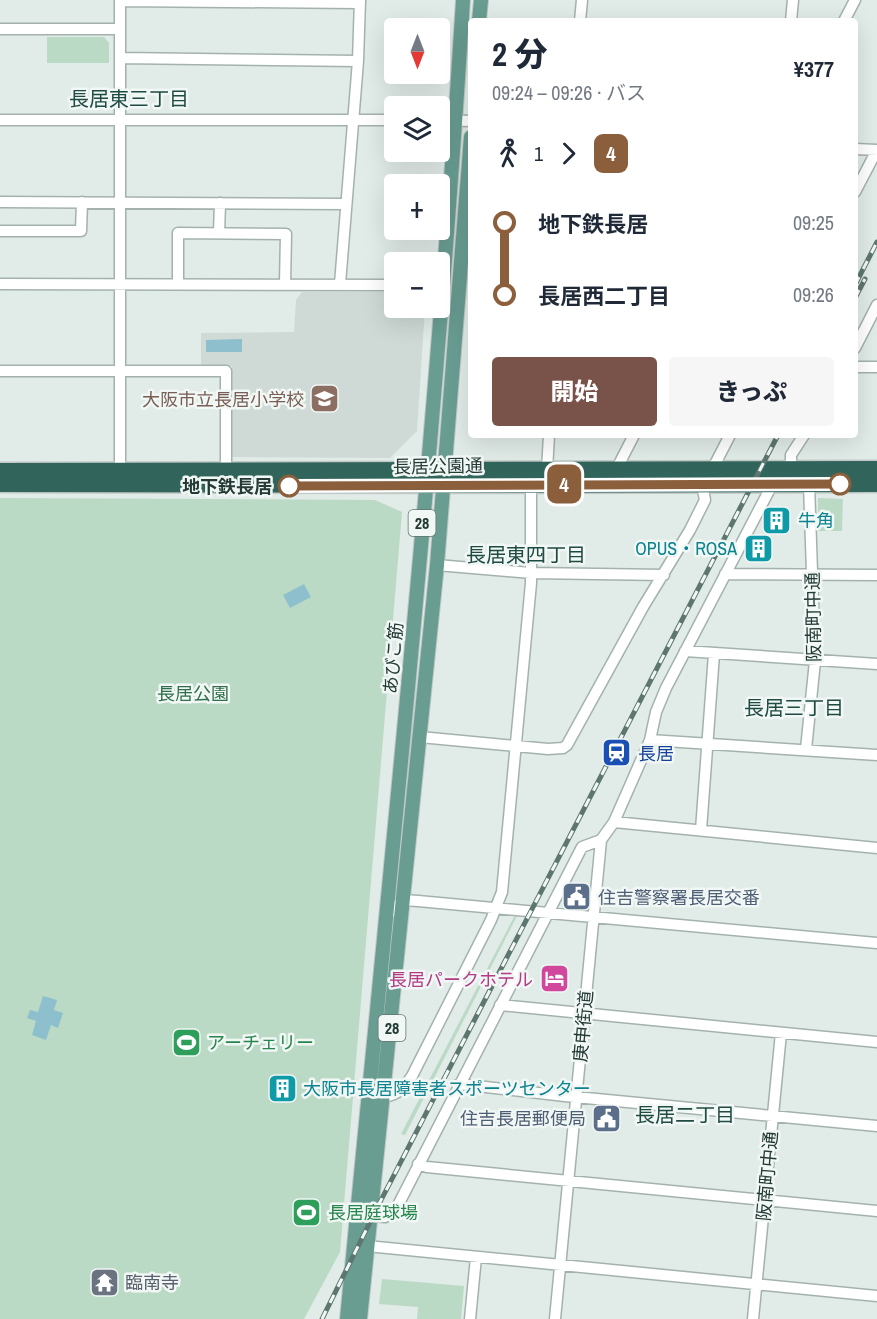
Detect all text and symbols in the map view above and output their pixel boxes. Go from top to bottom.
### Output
north arrow [384,18,450,84]
map controls [384,18,450,318]
text: 2 分 [492,32,548,76]
text: ¥377 [794,54,834,84]
text: 09:24 – 09:26 · バス [492,79,646,106]
district label: 長居東三丁目 [69,85,189,112]
button: layers [384,96,450,162]
icon: walk [492,137,525,170]
icon: forward [552,137,585,170]
text: 4 [606,139,616,168]
text: 1 [534,140,543,167]
button: + [384,174,450,240]
text: 地下鉄長居 [538,209,648,239]
text: 09:25 [793,209,834,236]
button: − [384,252,450,318]
text: 長居西二丁目 [538,281,670,311]
text: 09:26 [793,281,834,308]
button: 開始 [492,357,657,426]
button: きっぷ [669,357,834,426]
school or university icon: 大阪市立長居小学校 [309,383,341,415]
place label: 大阪市立長居小学校 [142,387,304,412]
street label: 長居公園通 [393,453,483,479]
line badge: 4 [544,464,584,504]
text: 4 [559,470,569,499]
unlabelled marker [829,473,851,495]
place label: 地下鉄長居 [182,474,272,499]
marker: 地下鉄長居 [278,475,300,497]
building icon: 牛角 [761,504,793,536]
place label: 牛角 [798,508,834,533]
road number: 28 [408,510,436,536]
building icon: OPUS・ROSA [742,532,774,564]
place label: OPUS・ROSA [635,536,737,561]
district label: 長居東四丁目 [466,541,586,568]
street label: 阪南町中通 [800,572,826,662]
street label: あびこ筋 [377,621,409,695]
park label: 長居公園 [157,681,229,706]
district label: 長居三丁目 [744,694,844,721]
station icon: 長居 [601,737,633,769]
place label: 長居 [638,741,674,766]
public building icon: 住吉警察署長居交番 [561,881,593,913]
place label: 住吉警察署長居交番 [598,885,760,910]
hotel icon: 長居パークホテル [538,963,570,995]
place label: 長居パークホテル [389,967,533,992]
street label: 庚申街道 [567,989,599,1063]
road number: 28 [378,1015,406,1041]
sports icon: アーチェリー [170,1026,202,1058]
place label: アーチェリー [207,1030,314,1055]
building icon: 大阪市長居障害者スポーツセンター [266,1072,298,1104]
place label: 大阪市長居障害者スポーツセンター [303,1076,591,1101]
district label: 長居二丁目 [635,1101,735,1128]
public building icon: 住吉長居郵便局 [591,1102,623,1134]
place label: 住吉長居郵便局 [460,1106,586,1131]
street label: 阪南町中通 [751,1130,783,1222]
sports icon: 長居庭球場 [291,1196,323,1228]
place label: 長居庭球場 [328,1200,418,1225]
temple icon: 臨南寺 [88,1266,120,1298]
place label: 臨南寺 [125,1270,179,1295]

